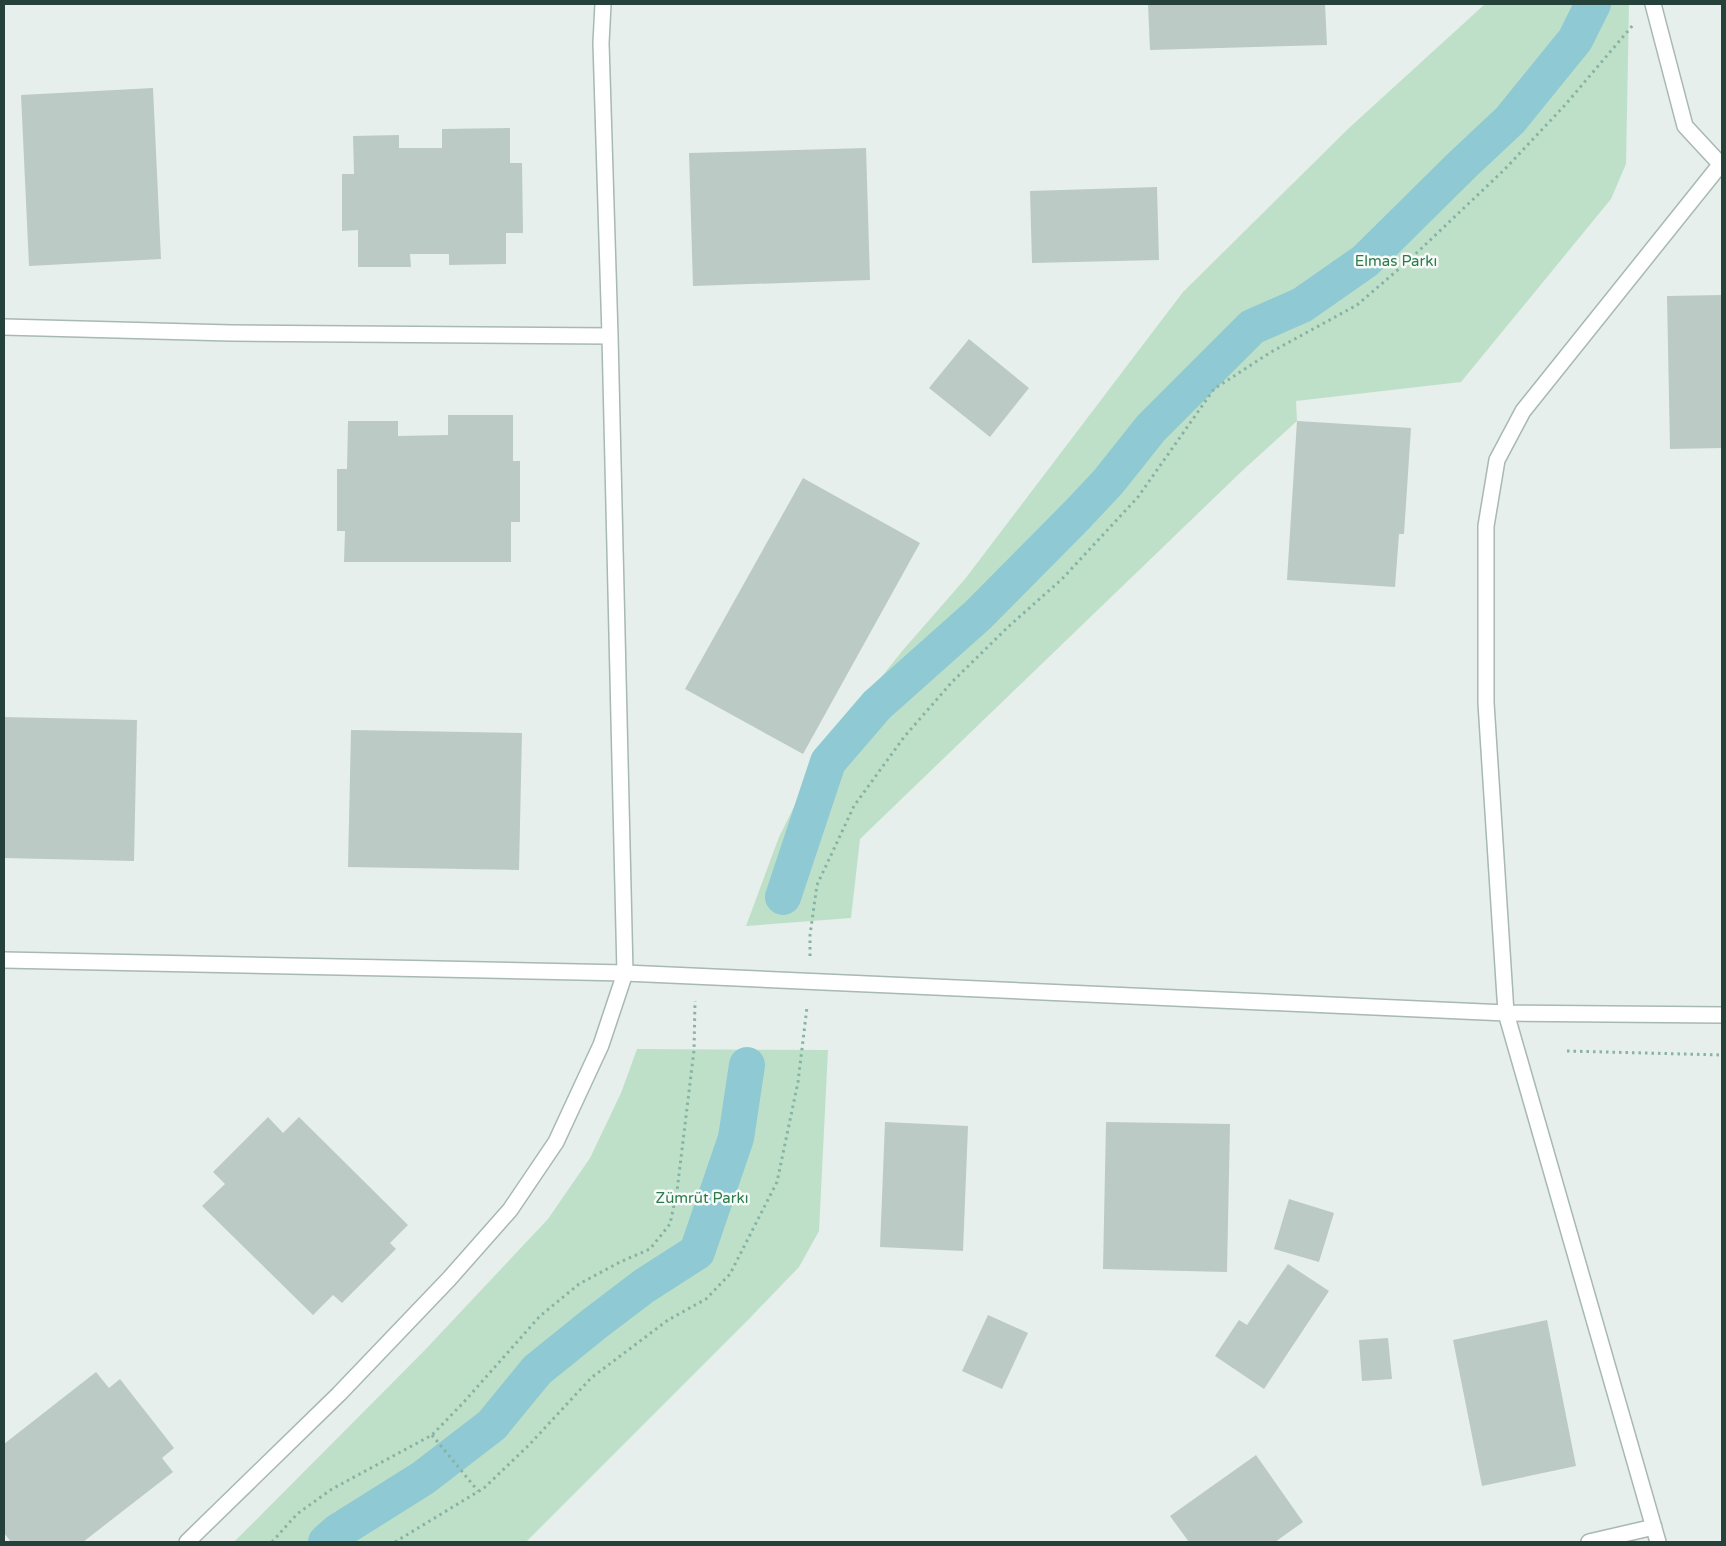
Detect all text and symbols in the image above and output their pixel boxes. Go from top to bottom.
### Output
park label: Elmas Parkı [1355,252,1437,270]
park label: Zümrüt Parkı [656,1189,748,1207]

